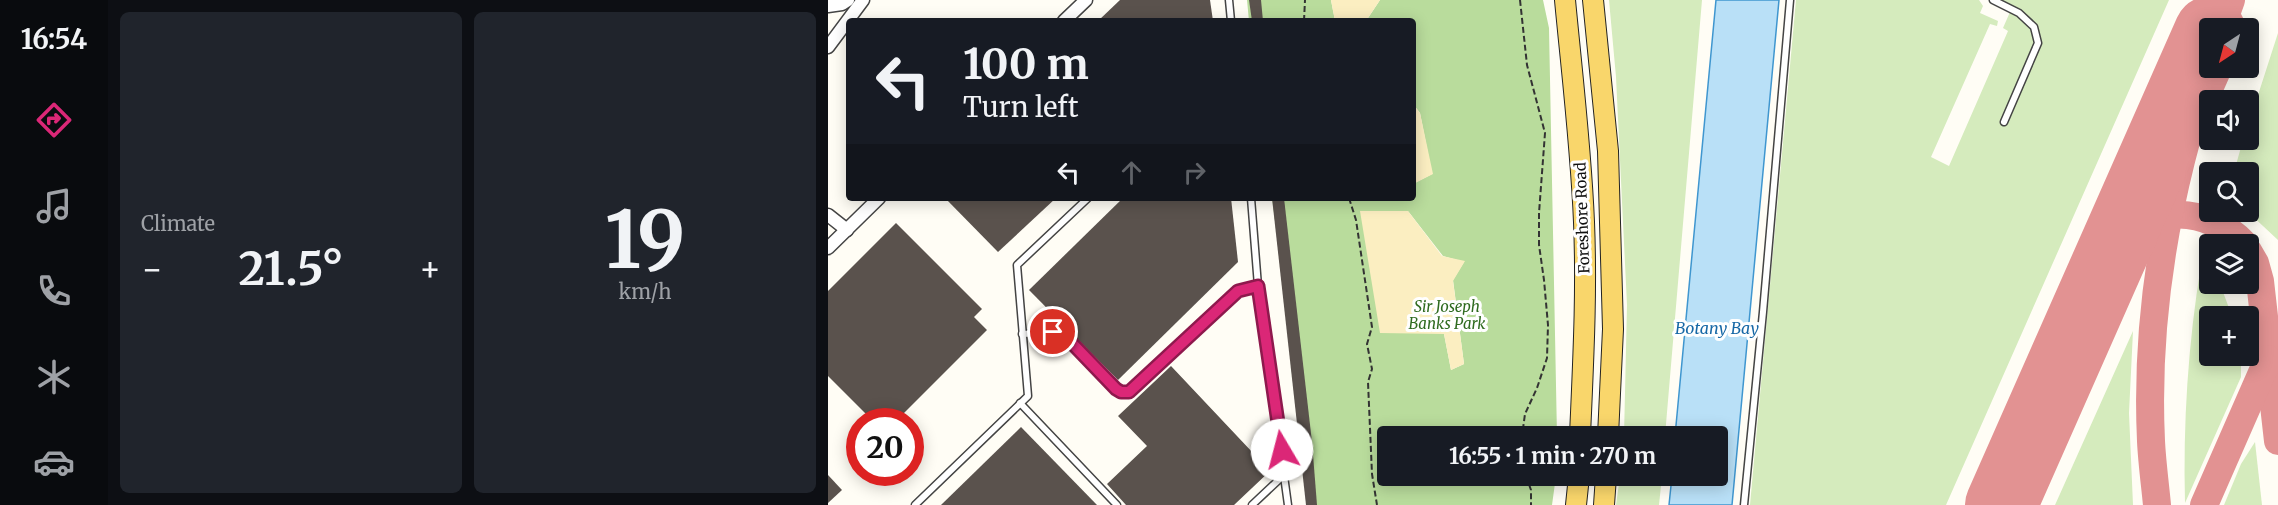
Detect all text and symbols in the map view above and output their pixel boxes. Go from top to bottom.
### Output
north arrow [2199,18,2259,78]
map controls [2199,18,2259,366]
text: 16:54 [21,22,87,56]
text: 100 m [963,38,1089,90]
icon: left [864,42,942,120]
text: Turn left [963,90,1078,124]
button: sound [2199,90,2259,150]
icon: directions [33,99,75,141]
icon: left [1052,156,1085,189]
icon: ahead [1115,156,1148,189]
icon: right [1178,156,1211,189]
street label: Foreshore Road [1571,162,1593,274]
button: search [2199,162,2259,222]
icon: music [33,185,75,227]
text: 19 [605,191,685,289]
text: Climate [141,211,215,236]
button: layers [2199,234,2259,294]
text: 21.5° [239,241,343,297]
text: − [141,249,163,290]
text: + [419,249,441,290]
icon: phone [33,270,75,312]
text: km/h [619,279,671,304]
park label: Sir Joseph Banks Park [1409,297,1486,333]
pin [1027,306,1078,357]
button: + [2199,306,2259,366]
icon: arrive [1036,315,1069,348]
water label: Botany Bay [1675,318,1759,338]
icon: climate [33,356,75,398]
speed limit sign: 20 [846,408,924,486]
position arrow [1250,418,1314,482]
icon: car [33,441,75,483]
text: 16:55 · 1 min · 270 m [1449,442,1656,470]

